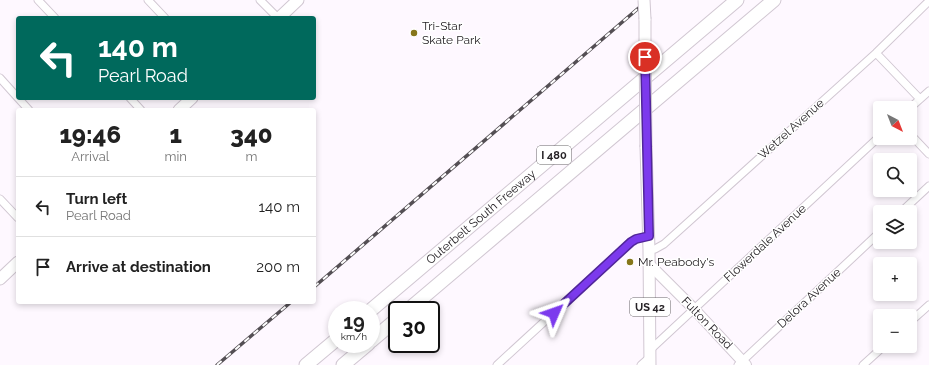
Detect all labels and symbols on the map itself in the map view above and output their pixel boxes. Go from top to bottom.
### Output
place label: Tri-Star Skate Park [422,19,481,47]
marker: Tri-Star Skate Park [409,28,419,38]
pin [628,40,662,74]
street label: Wetzel Avenue [755,96,827,162]
north arrow [873,101,917,145]
road number: I 480 [537,146,571,164]
street label: Outerbelt South Freeway [423,166,539,267]
street label: Flowerdale Avenue [721,201,809,285]
place label: Mr. Peabody's [638,255,715,269]
marker: Mr. Peabody's [625,257,635,267]
street label: Delora Avenue [774,265,844,331]
position arrow [533,292,575,334]
street label: Fulton Road [679,294,735,352]
road number: US 42 [630,298,670,316]
speed limit sign: 30 [388,301,440,353]

